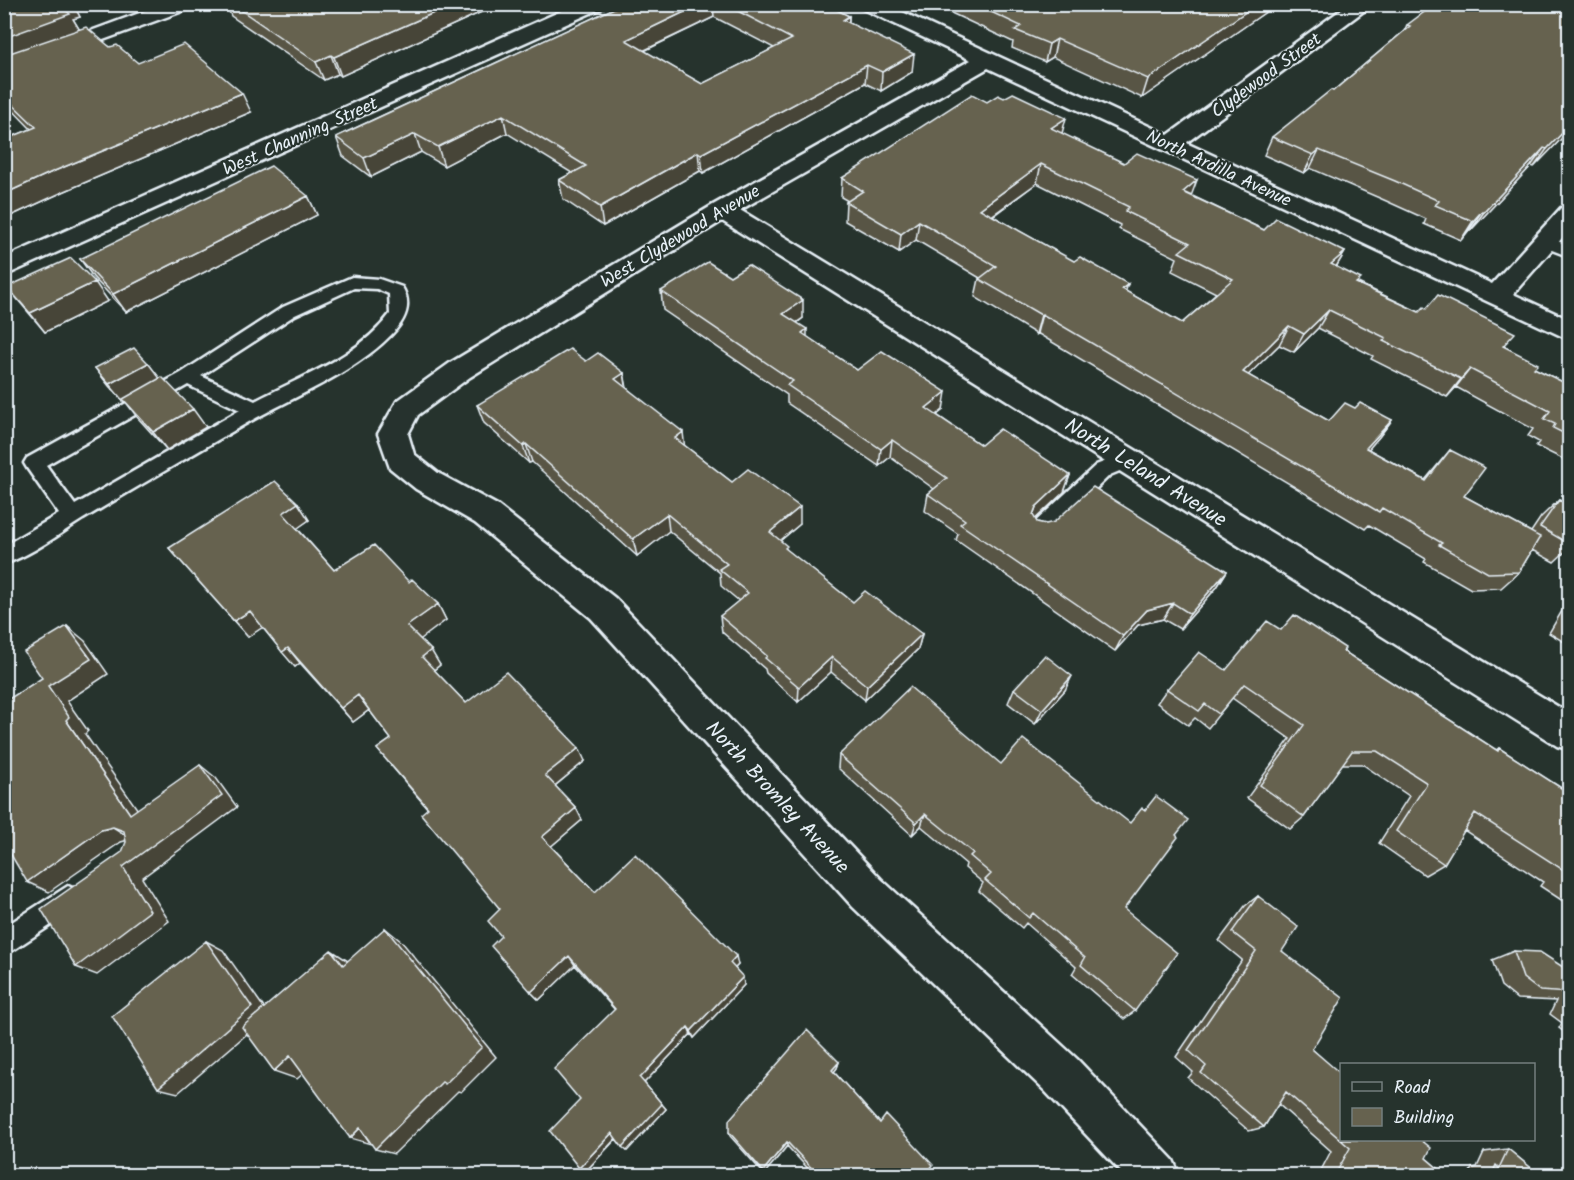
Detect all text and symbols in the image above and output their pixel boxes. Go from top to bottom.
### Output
street label: Clydewood Street [1205,25,1329,126]
street label: West Channing Street [218,90,384,185]
street label: North Ardilla Avenue [1141,123,1296,216]
street label: West Clydewood Avenue [595,178,766,297]
street label: North Leland Avenue [1057,410,1233,537]
street label: North Bromley Avenue [697,714,857,883]
legend [1340,1063,1535,1141]
text: Road [1394,1074,1431,1103]
text: Building [1394,1104,1454,1133]

